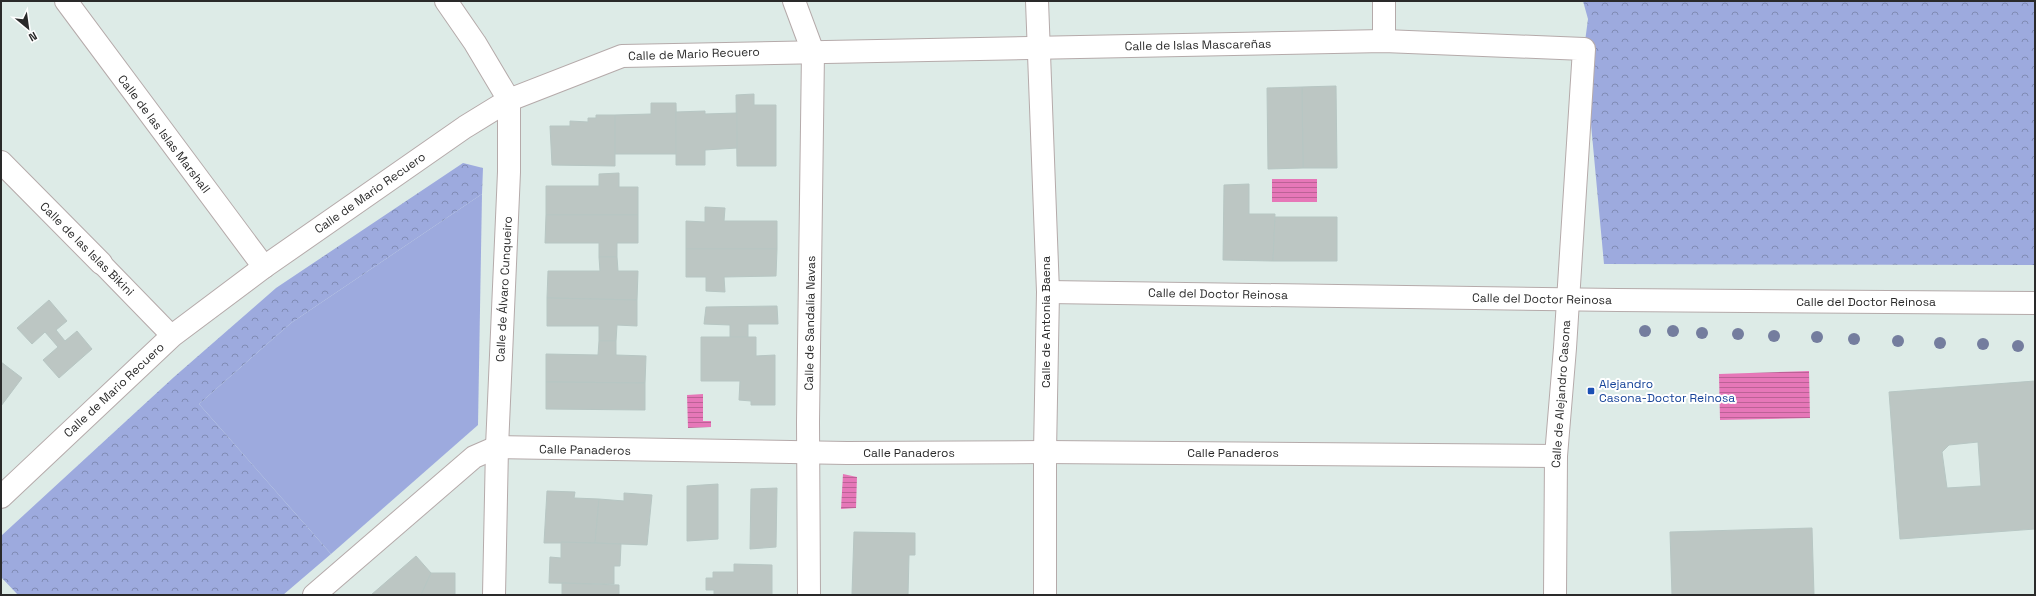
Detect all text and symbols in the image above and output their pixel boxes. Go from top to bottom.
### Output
north arrow [8,8,48,48]
text: N [26,29,39,45]
street label: Calle de Islas Mascareñas [1125,36,1271,54]
street label: Calle de Mario Recuero [628,44,760,64]
street label: Calle de las Islas Marshall [114,72,214,196]
street label: Calle de Mario Recuero [311,149,429,237]
street label: Calle de las Islas Bikini [37,199,138,300]
street label: Calle de Álvaro Cunqueiro [492,216,516,362]
street label: Calle de Sandalia Navas [801,256,819,390]
street label: Calle de Antonia Baena [1038,256,1054,388]
street label: Calle del Doctor Reinosa [1148,285,1288,303]
street label: Calle del Doctor Reinosa [1472,290,1612,308]
street label: Calle del Doctor Reinosa [1796,294,1936,310]
street label: Calle de Alejandro Casona [1548,319,1574,469]
street label: Calle de Mario Recuero [60,339,168,441]
place label: Alejandro Casona-Doctor Reinosa [1599,376,1735,406]
marker: Alejandro Casona-Doctor Reinosa [1586,386,1596,396]
street label: Calle Panaderos [539,441,631,459]
street label: Calle Panaderos [863,445,955,461]
street label: Calle Panaderos [1187,445,1279,461]

